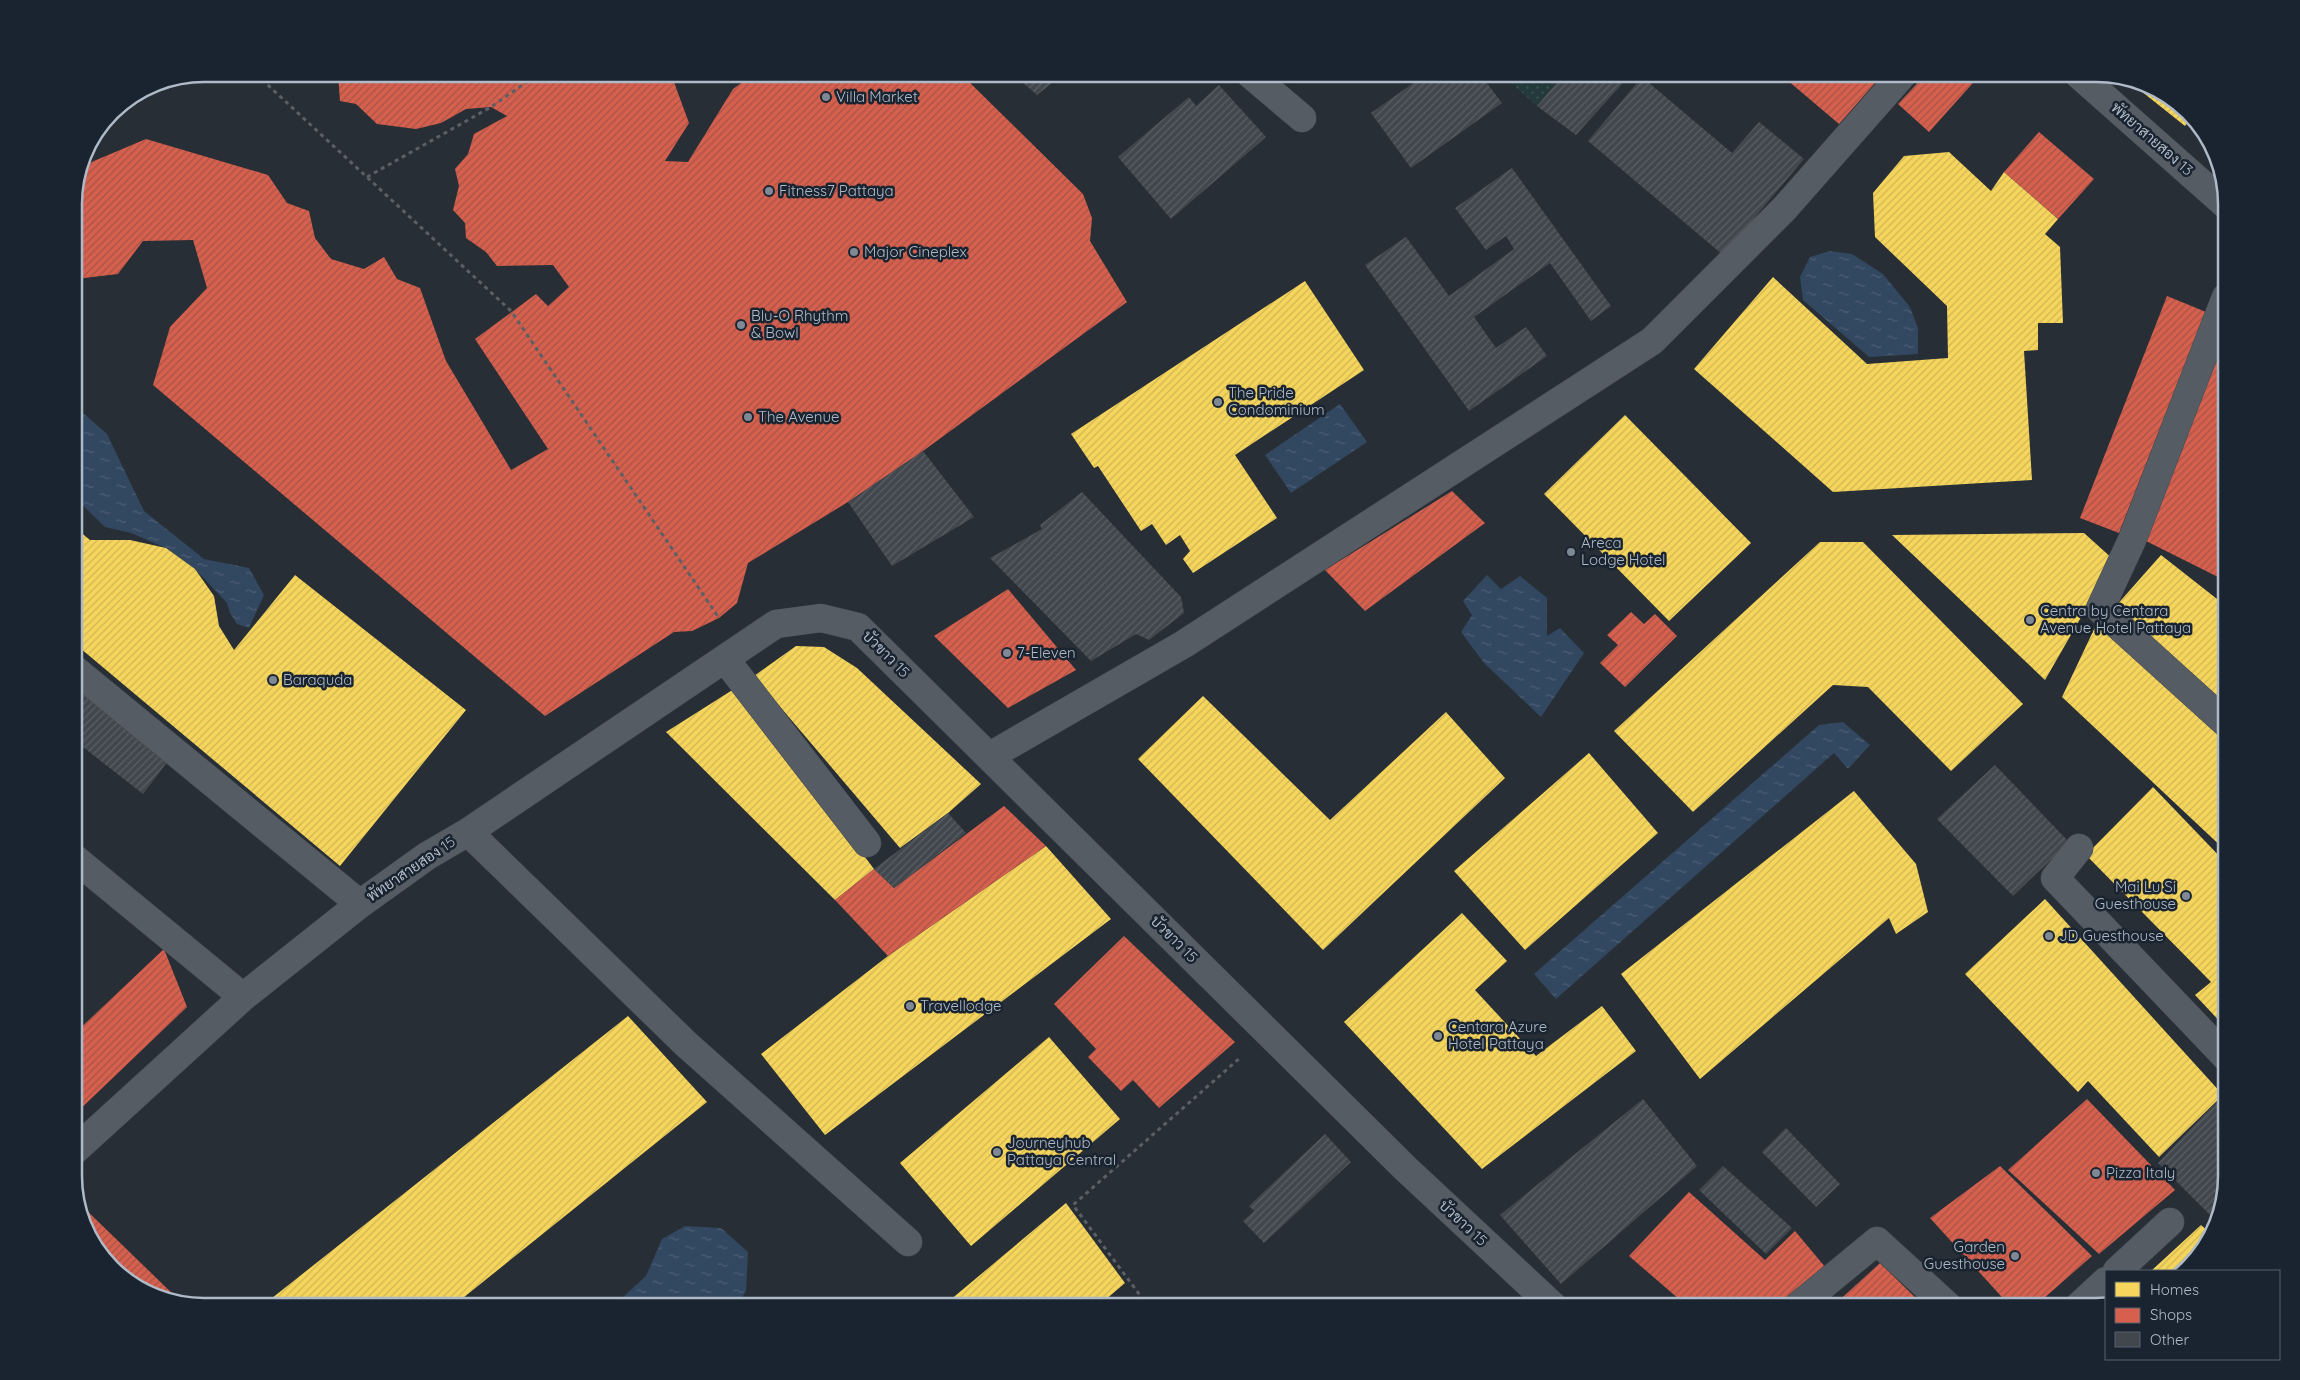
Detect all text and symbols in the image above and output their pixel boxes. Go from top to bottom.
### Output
place label: Villa Market [836,87,918,106]
marker: Villa Market [820,91,832,103]
street label: พัทยาสายสอง 13 [2107,98,2197,180]
place label: Fitness7 Pattaya [779,181,894,200]
marker: Fitness7 Pattaya [763,185,775,197]
place label: Major Cineplex [864,242,967,261]
marker: Major Cineplex [848,246,860,258]
place label: Blu-O Rhythm & Bowl [751,306,848,342]
marker: Blu-O Rhythm & Bowl [735,319,747,331]
place label: The Pride Condominium [1228,383,1325,419]
marker: The Pride Condominium [1212,396,1224,408]
place label: The Avenue [758,407,839,426]
marker: The Avenue [742,411,754,423]
place label: Areca Lodge Hotel [1581,533,1666,569]
marker: Areca Lodge Hotel [1565,546,1577,558]
place label: Centra by Centara Avenue Hotel Pattaya [2040,601,2191,637]
marker: Centra by Centara Avenue Hotel Pattaya [2024,614,2036,626]
street label: บัวขาว 15 [859,626,914,681]
place label: 7-Eleven [1017,643,1076,662]
marker: 7-Eleven [1001,647,1013,659]
place label: Baraquda [283,670,352,689]
marker: Baraquda [267,674,279,686]
street label: พัทยาสายสอง 15 [363,832,459,905]
place label: Mai Lu Si Guesthouse [2095,877,2176,913]
marker: Mai Lu Si Guesthouse [2180,890,2192,902]
street label: บัวขาว 15 [1147,911,1202,966]
place label: JD Guesthouse [2059,926,2164,945]
marker: JD Guesthouse [2043,930,2055,942]
place label: Travellodge [920,996,1001,1015]
marker: Travellodge [904,1000,916,1012]
place label: Centara Azure Hotel Pattaya [1448,1017,1547,1053]
marker: Centara Azure Hotel Pattaya [1432,1030,1444,1042]
place label: Journeyhub Pattaya Central [1007,1133,1116,1169]
marker: Journeyhub Pattaya Central [991,1146,1003,1158]
place label: Pizza Italy [2106,1163,2175,1182]
marker: Pizza Italy [2090,1167,2102,1179]
street label: บัวขาว 15 [1435,1196,1491,1250]
place label: Garden Guesthouse [1924,1237,2005,1273]
marker: Garden Guesthouse [2009,1250,2021,1262]
legend [2105,1270,2280,1360]
text: Homes [2150,1280,2199,1299]
text: Shops [2150,1305,2192,1324]
text: Other [2150,1330,2190,1349]

